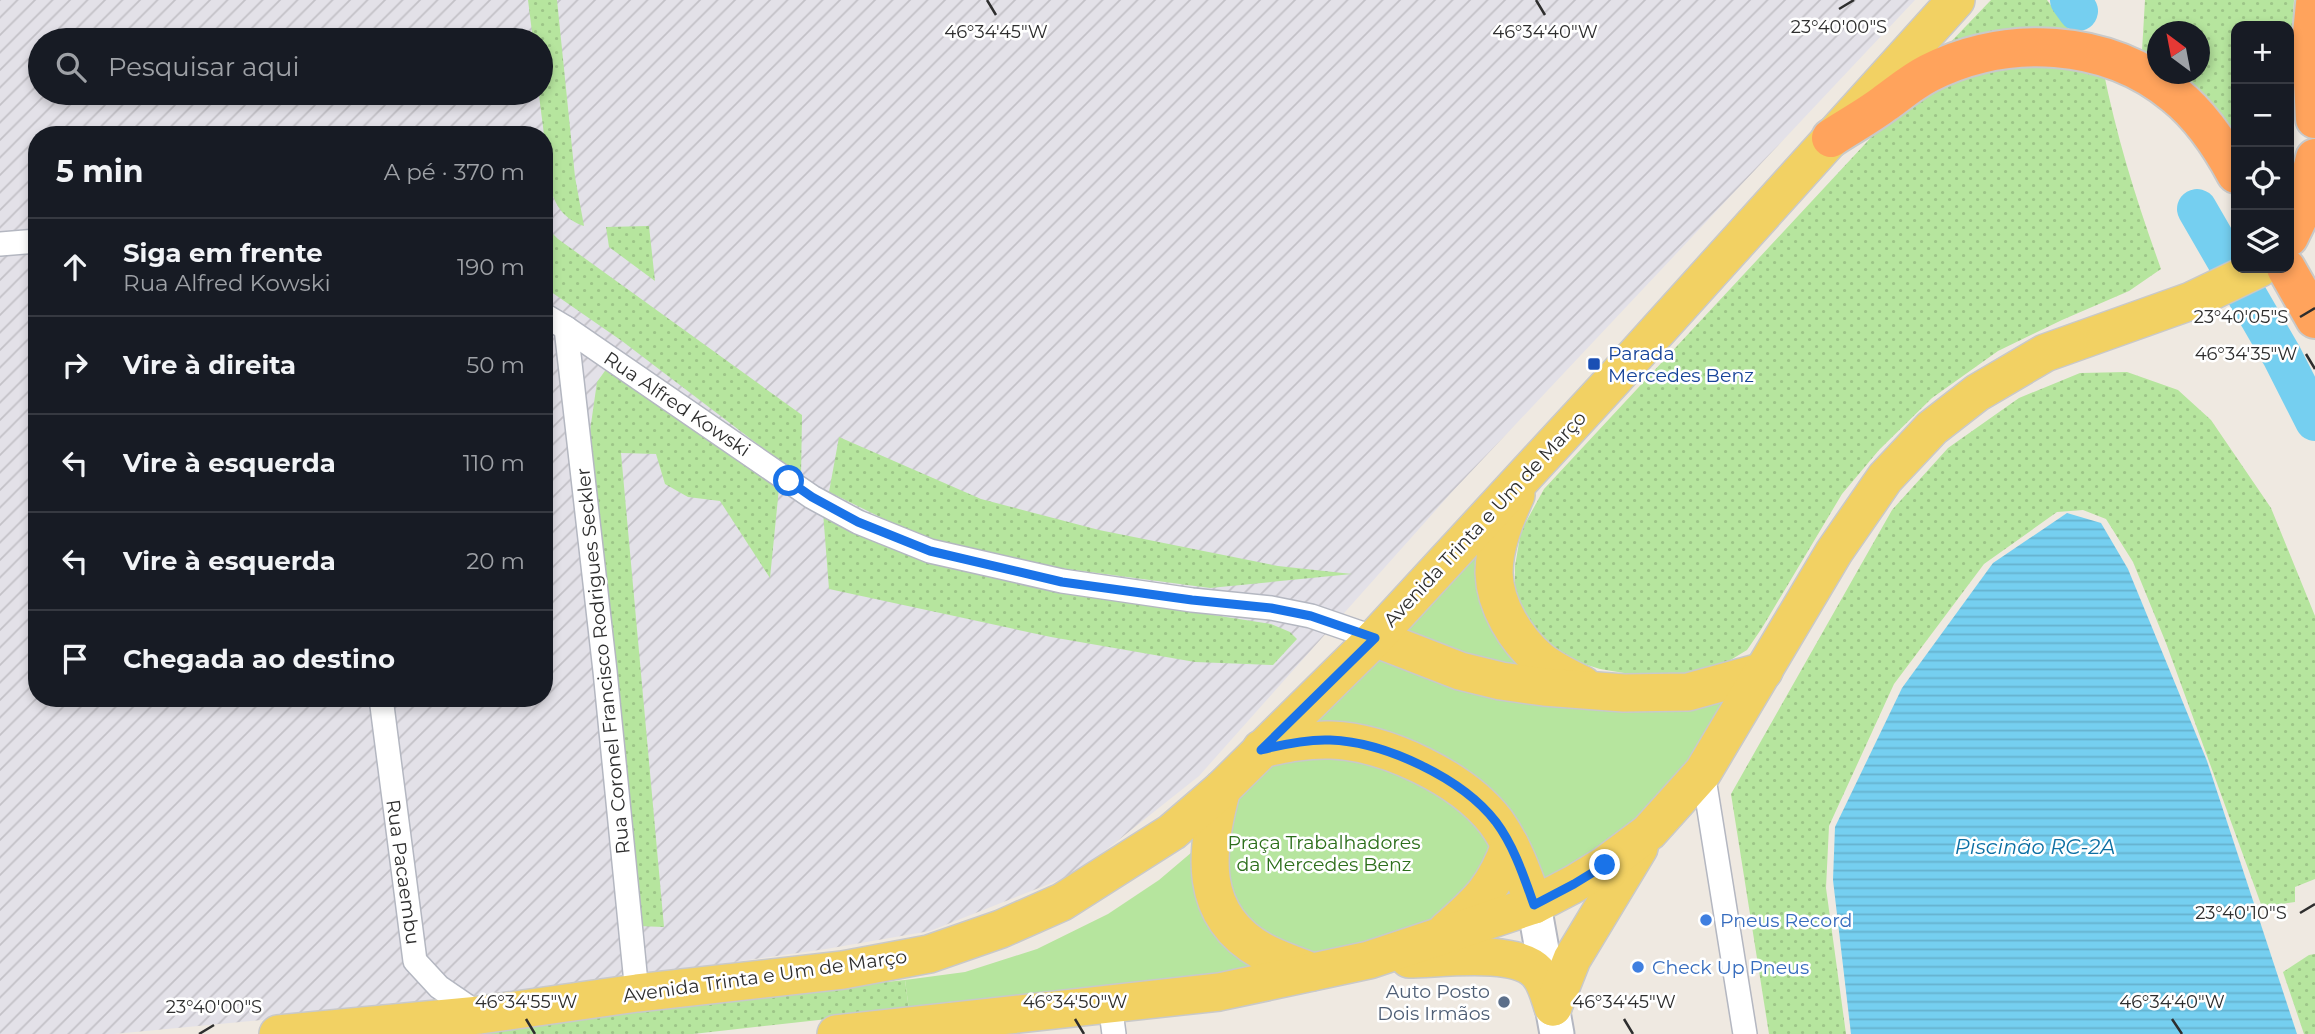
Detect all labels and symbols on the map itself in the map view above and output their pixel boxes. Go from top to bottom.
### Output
text: 23°40'00"S [1791,16,1887,38]
text: 46°34'45"W [944,21,1048,43]
text: 46°34'40"W [1492,21,1598,43]
north arrow [2147,21,2210,84]
text: 23°40'05"S [2194,306,2288,328]
place label: Parada Mercedes Benz [1608,342,1754,387]
text: 46°34'35"W [2195,343,2297,365]
street label: Rua Alfred Kowski [599,346,755,462]
marker: Parada Mercedes Benz [1586,356,1602,372]
street label: Avenida Trinta e Um de Março [1379,406,1591,632]
route start [773,465,804,496]
street label: Rua Coronel Francisco Rodrigues Seckler [571,467,635,855]
street label: Rua Pacaembu [381,798,425,946]
park label: Praça Trabalhadores da Mercedes Benz [1228,831,1420,876]
water label: Piscinão RC-2A [1955,834,2115,859]
route end [1589,849,1620,880]
text: 23°40'10"S [2195,902,2287,924]
place label: Pneus Record [1720,909,1852,932]
marker: Pneus Record [1698,912,1714,928]
street label: Avenida Trinta e Um de Março [622,945,908,1007]
place label: Check Up Pneus [1652,956,1809,979]
marker: Check Up Pneus [1630,959,1646,975]
place label: Auto Posto Dois Irmãos [1377,980,1490,1025]
text: 46°34'55"W [475,991,577,1013]
text: 46°34'50"W [1023,991,1127,1013]
text: 46°34'45"W [1572,991,1676,1013]
text: 46°34'40"W [2119,991,2225,1013]
marker: Auto Posto Dois Irmãos [1496,994,1512,1010]
text: 23°40'00"S [166,996,262,1018]

